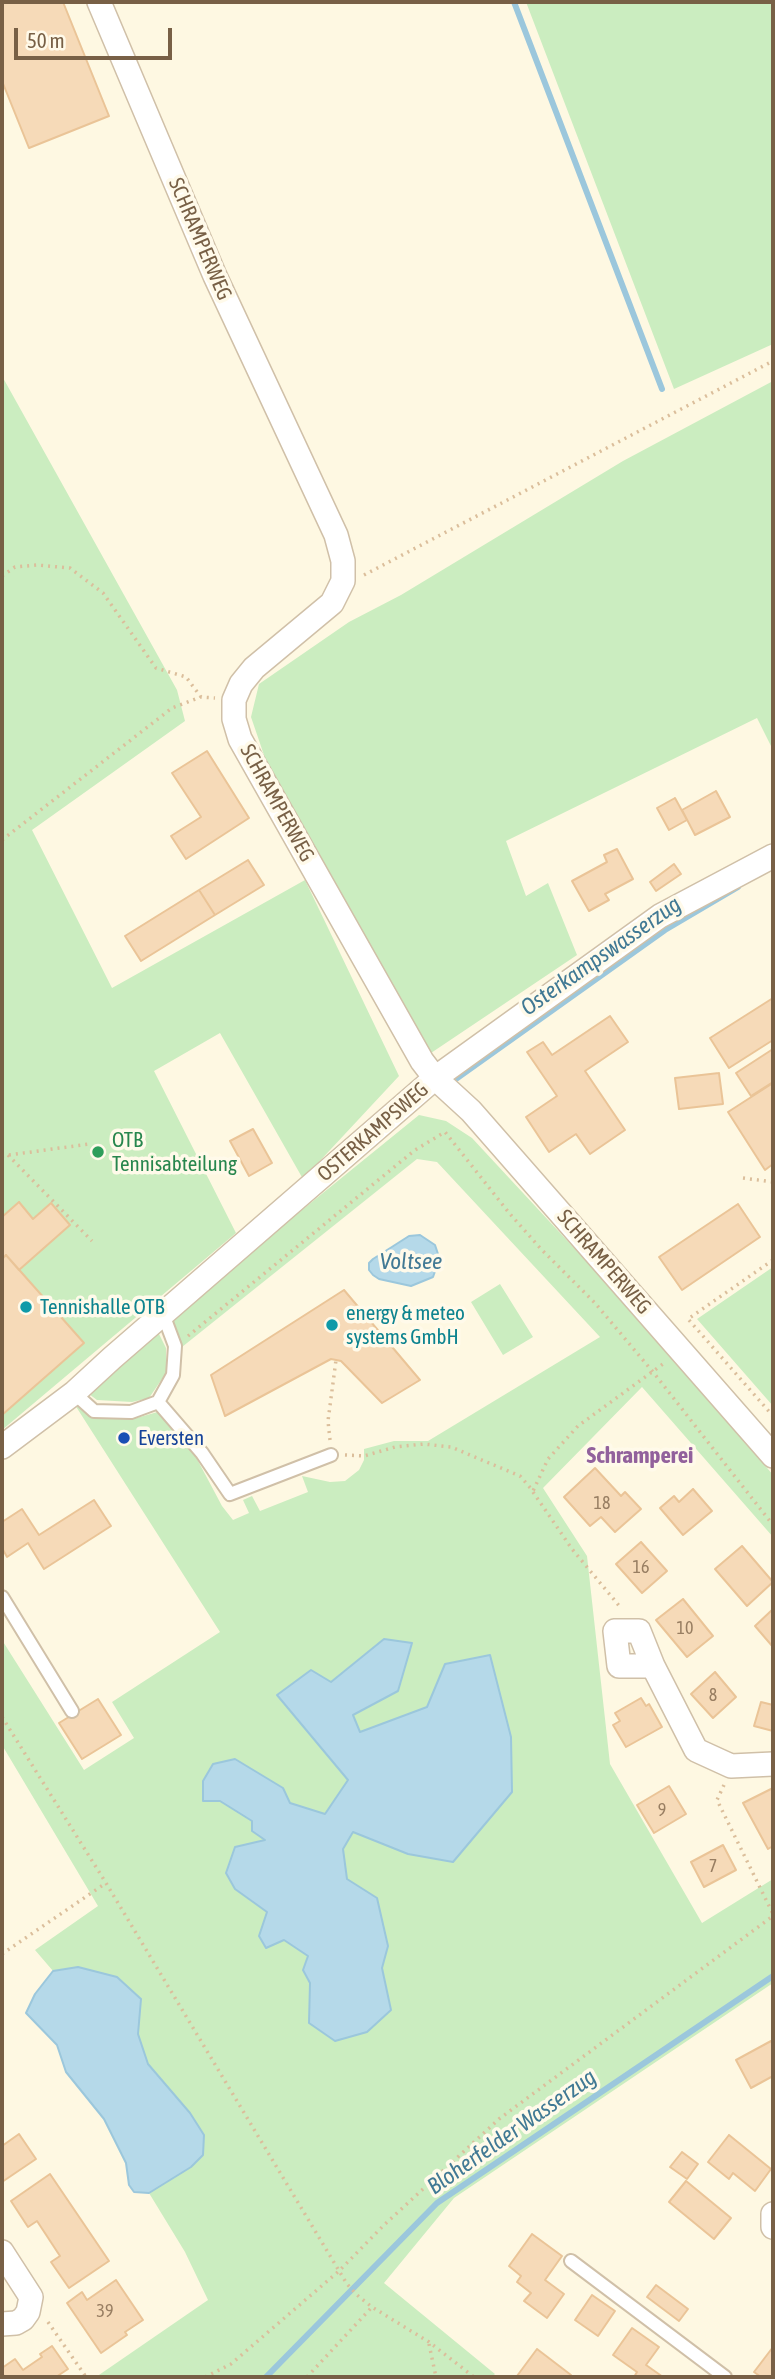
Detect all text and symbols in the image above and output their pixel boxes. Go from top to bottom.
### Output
scale bar [18,14,175,58]
text: 50 m [27,28,65,52]
street label: SCHRAMPERWEG [163,174,237,304]
street label: SCHRAMPERWEG [234,740,320,866]
water label: Osterkampswasserzug [516,890,686,1022]
street label: OSTERKAMPSWEG [312,1077,434,1187]
place label: OTB Tennisabteilung [112,1127,237,1177]
marker: OTB Tennisabteilung [90,1144,106,1160]
street label: SCHRAMPERWEG [552,1205,656,1319]
water label: Voltsee [380,1248,442,1276]
place label: Tennishalle OTB [40,1294,164,1320]
marker: Tennishalle OTB [18,1299,34,1315]
place label: energy & meteo systems GmbH [346,1300,465,1350]
marker: energy & meteo systems GmbH [324,1317,340,1333]
place label: Eversten [138,1425,204,1451]
marker: Eversten [116,1430,132,1446]
district label: Schramperei [587,1442,693,1470]
house number: 18 [594,1492,610,1514]
house number: 16 [633,1556,649,1578]
house number: 10 [677,1617,693,1639]
house number: 8 [709,1684,717,1706]
house number: 9 [658,1799,666,1821]
house number: 7 [709,1855,717,1877]
water label: Bloherfelder Wasserzug [422,2063,602,2201]
house number: 39 [97,2300,113,2322]

